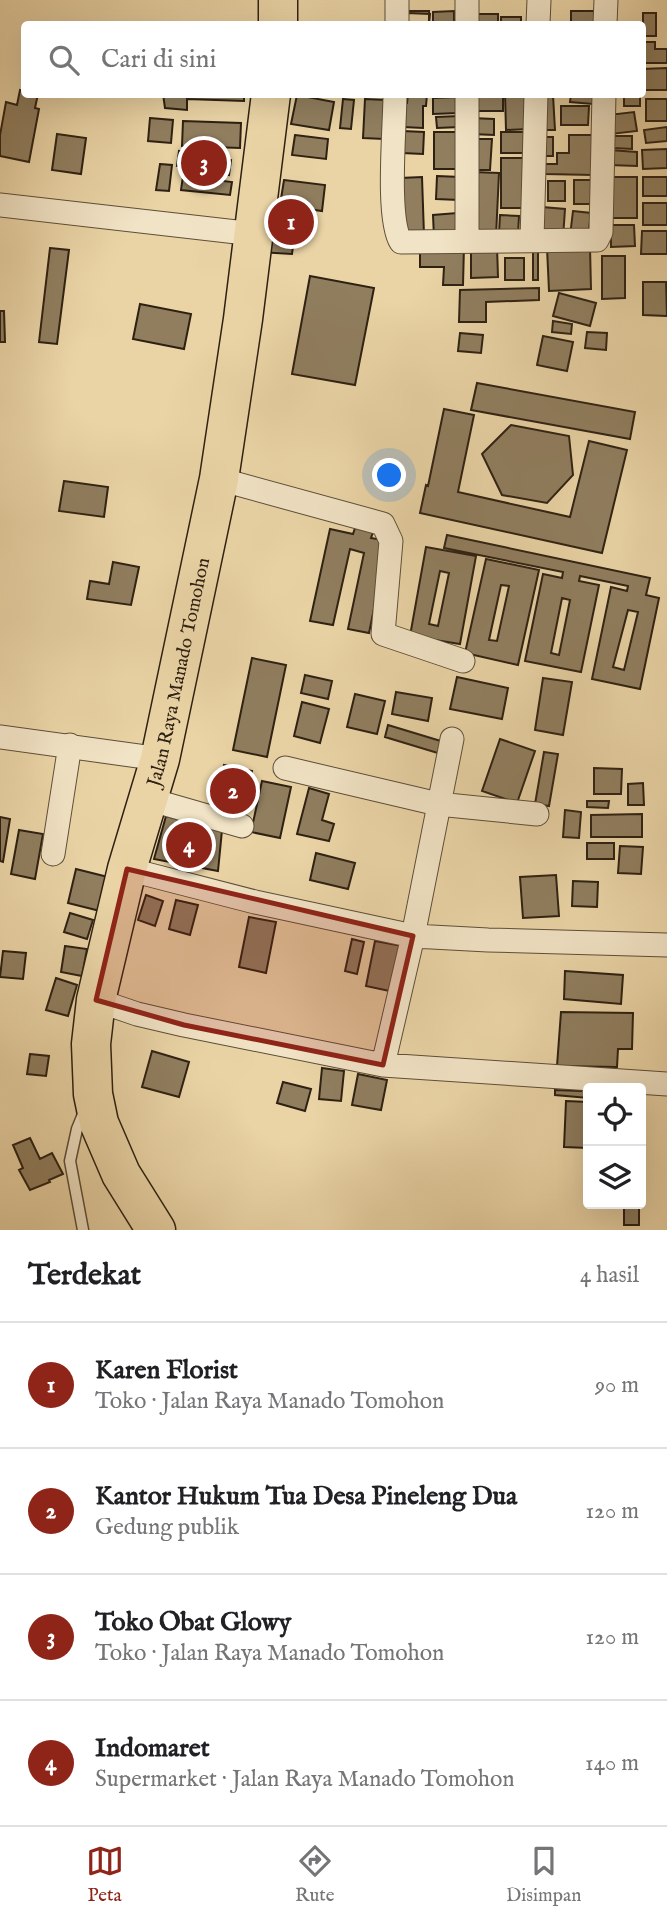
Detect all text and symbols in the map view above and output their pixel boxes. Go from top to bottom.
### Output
search box [21,21,646,98]
icon: search [45,41,83,79]
text: Cari di sini [101,43,216,76]
pin: 3 [181,137,227,189]
pin: 1 [268,196,314,248]
your location [372,458,406,492]
street label: Jalan Raya Manado Tomohon [142,555,216,792]
pin: 2 [210,765,256,817]
pin: 4 [166,819,212,871]
map controls [583,1083,646,1209]
button: locate [583,1083,646,1146]
button: layers [583,1146,646,1209]
text: Terdekat [28,1257,141,1295]
text: 4 hasil [580,1261,639,1290]
text: Karen Florist [95,1354,238,1387]
text: 1 [47,1371,55,1400]
text: 90 m [595,1371,639,1400]
text: Toko · Jalan Raya Manado Tomohon [95,1387,444,1416]
text: Kantor Hukum Tua Desa Pineleng Dua [95,1480,517,1513]
text: 2 [46,1497,56,1526]
text: 120 m [586,1497,639,1526]
text: Gedung publik [95,1513,239,1542]
text: Toko Obat Glowy [95,1606,291,1639]
text: 3 [47,1623,55,1652]
text: 120 m [586,1623,639,1652]
text: Toko · Jalan Raya Manado Tomohon [95,1639,444,1668]
text: Indomaret [95,1732,210,1765]
text: 4 [45,1749,57,1778]
text: 140 m [585,1749,639,1778]
text: Supermarket · Jalan Raya Manado Tomohon [95,1765,515,1794]
tab: Peta [86,1842,124,1908]
tab: Rute [295,1842,335,1908]
tab: Disimpan [506,1842,581,1908]

